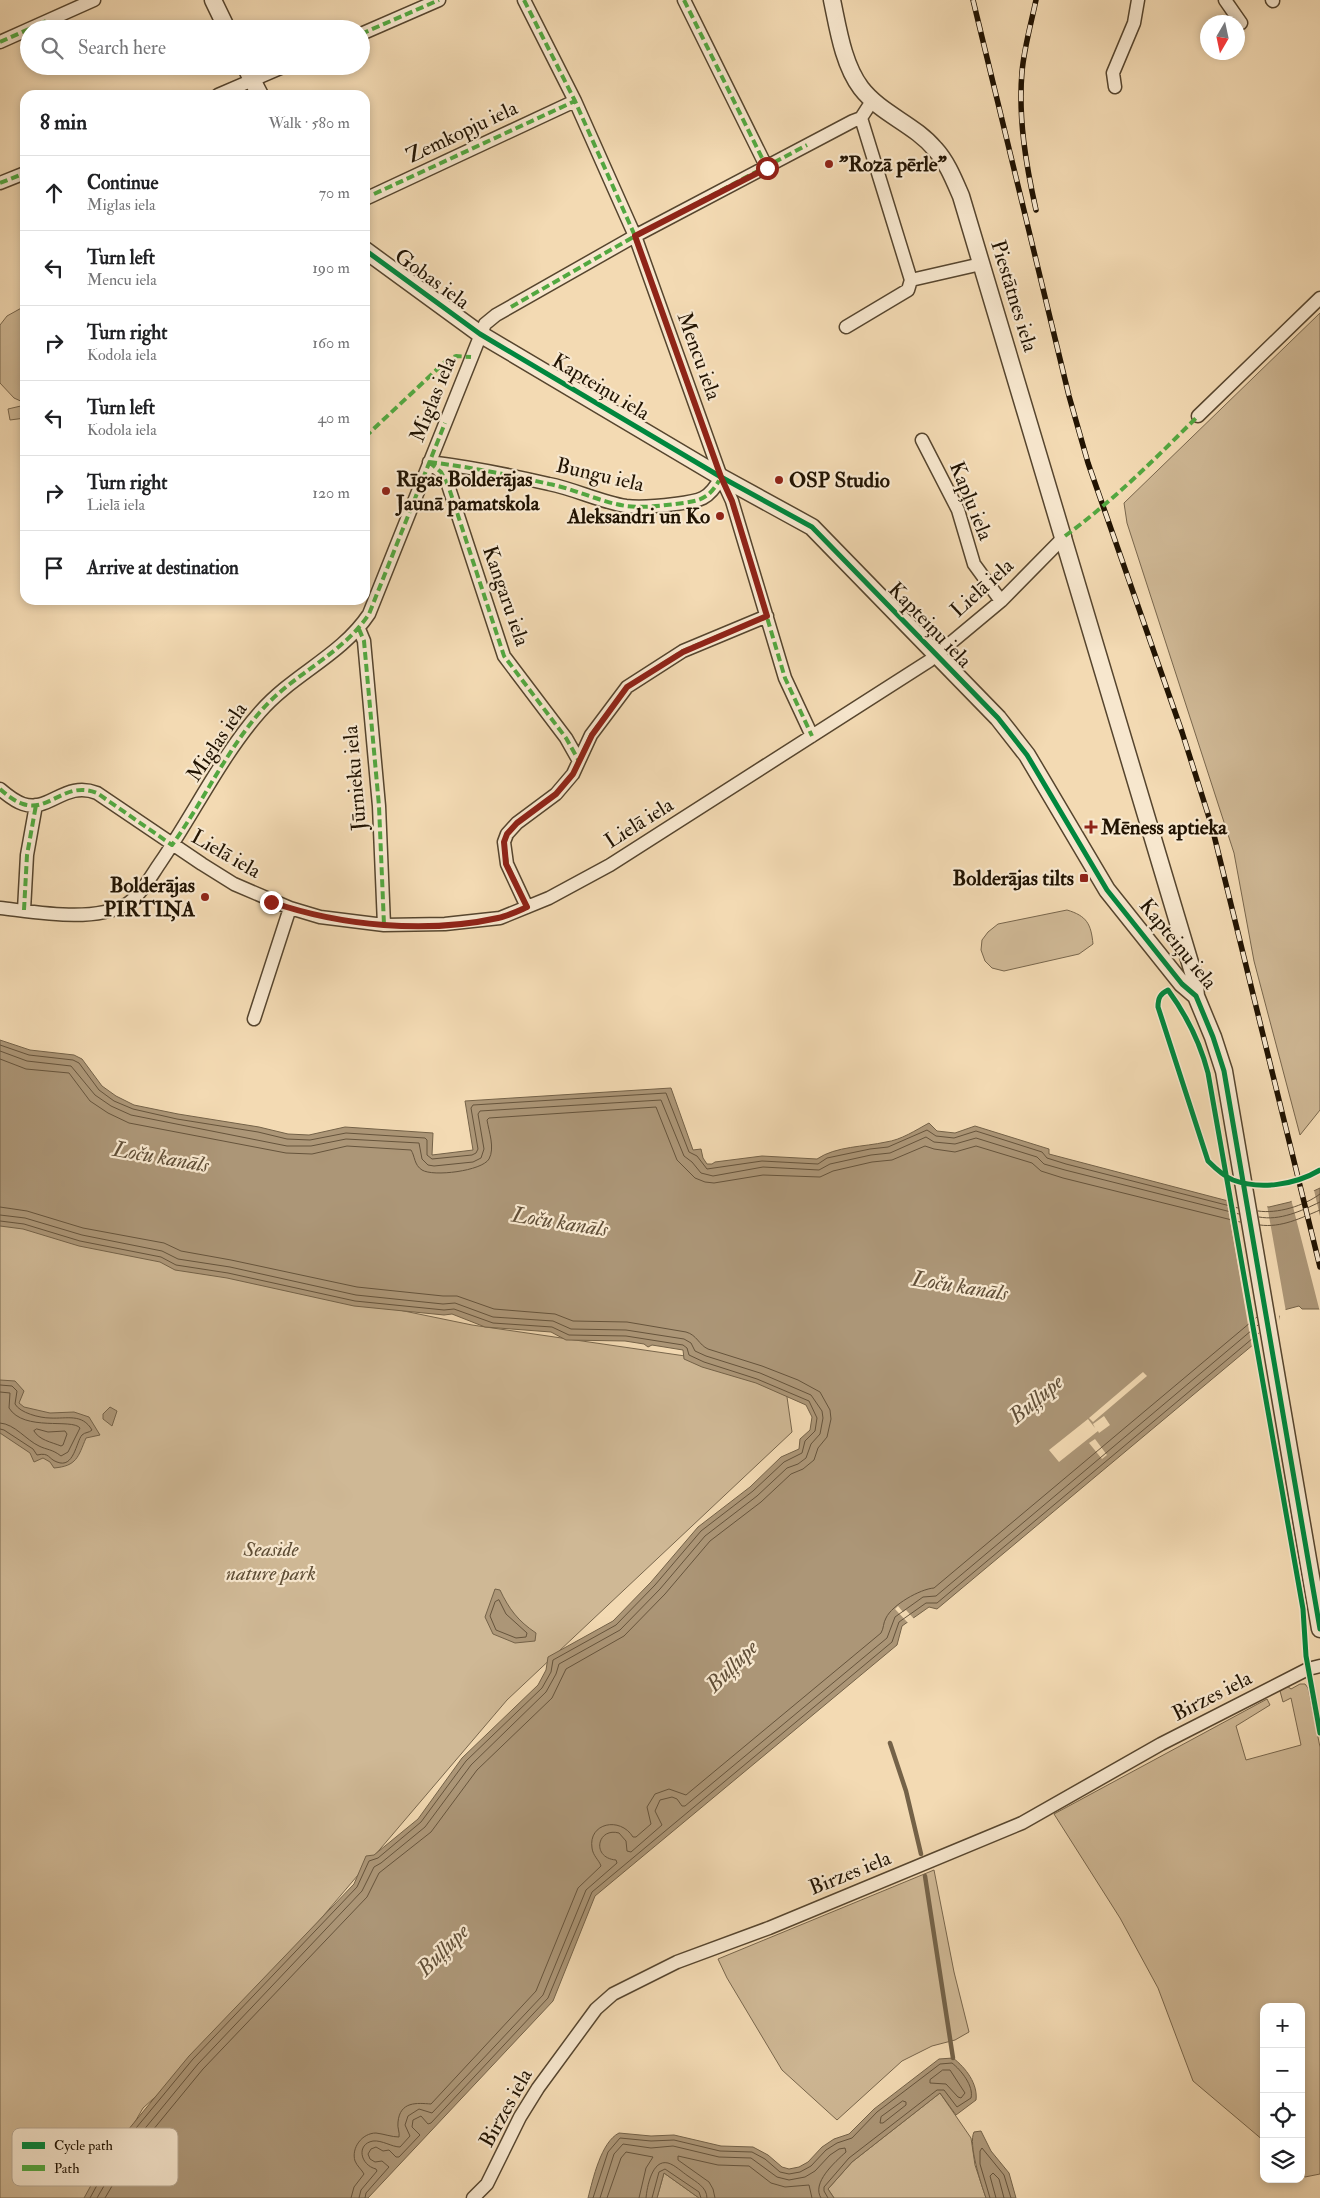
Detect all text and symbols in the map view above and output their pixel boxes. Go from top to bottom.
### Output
north arrow [1200,15,1245,60]
search box [20,20,370,75]
icon: search [38,34,66,62]
text: Search here [78,36,166,60]
street label: Zemkopju iela [402,94,522,170]
text: 8 min [40,109,87,136]
text: Walk · 580 m [268,113,350,133]
place label: "Rozā pērle" [839,151,948,178]
route start [756,157,779,180]
marker: "Rozā pērle" [823,158,835,170]
text: Continue [87,171,158,195]
icon: ahead [40,179,68,207]
text: 70 m [319,183,350,203]
text: Miglas iela [87,195,156,215]
street label: Piestātnes iela [984,237,1044,355]
street label: Gobas iela [389,243,475,316]
text: Turn left [87,246,155,270]
icon: left [40,254,68,282]
text: 190 m [312,258,350,278]
text: Mencu iela [87,270,157,290]
street label: Mencu iela [671,308,727,404]
text: Turn right [87,321,167,345]
icon: right [40,329,68,357]
text: 160 m [312,333,350,353]
text: Kodola iela [87,345,157,365]
street label: Kapteiņu iela [547,347,655,427]
street label: Miglas iela [404,352,463,446]
text: Turn left [87,396,155,420]
icon: left [40,404,68,432]
text: 40 m [317,408,350,428]
text: Kodola iela [87,420,157,440]
street label: Bungu iela [553,452,647,498]
street label: Kapļu iela [943,458,999,545]
place label: Rīgas Bolderājas Jaunā pamatskola [395,466,541,517]
place label: OSP Studio [789,467,890,494]
text: Turn right [87,471,167,495]
marker: OSP Studio [773,474,785,486]
icon: right [40,479,68,507]
text: 120 m [312,483,350,503]
marker: Rīgas Bolderājas Jaunā pamatskola [380,485,392,497]
text: Lielā iela [87,495,145,515]
place label: Aleksandri un Ko [566,503,710,530]
marker: Aleksandri un Ko [714,510,726,522]
street label: Kangaru iela [476,542,536,650]
street label: Lielā iela [945,552,1020,624]
icon: arrive [40,554,68,582]
text: Arrive at destination [87,556,239,580]
street label: Kapteiņu iela [882,576,978,674]
street label: Miglas iela [181,697,254,787]
street label: Jūrnieku iela [337,724,373,833]
street label: Lielā iela [600,791,679,855]
place label: Mēness aptieka [1100,814,1228,841]
marker: Mēness aptieka [1085,821,1097,833]
street label: Lielā iela [186,823,266,885]
place label: Bolderājas tilts [953,865,1074,892]
place label: Bolderājas PIRTIŅA [104,872,196,923]
marker: Bolderājas tilts [1078,872,1090,884]
marker: Bolderājas PIRTIŅA [199,891,211,903]
route end [260,891,283,914]
street label: Kapteiņu iela [1133,893,1223,995]
water label: Loču kanāls [110,1135,212,1179]
water label: Loču kanāls [509,1200,611,1244]
water label: Loču kanāls [909,1264,1011,1308]
water label: Buļļupe [1002,1368,1070,1431]
park label: Seaside nature park [226,1536,316,1587]
water label: Buļļupe [699,1633,765,1699]
street label: Birzes iela [1168,1664,1257,1728]
street label: Birzes iela [805,1844,895,1902]
water label: Buļļupe [410,1917,476,1983]
map controls [1260,2003,1305,2183]
button: + [1260,2003,1305,2048]
button: − [1260,2048,1305,2093]
street label: Birzes iela [473,2064,539,2152]
button: locate [1260,2093,1305,2138]
legend [12,2128,178,2186]
text: Cycle path [54,2137,114,2155]
button: layers [1260,2138,1305,2183]
text: Path [54,2160,80,2177]

